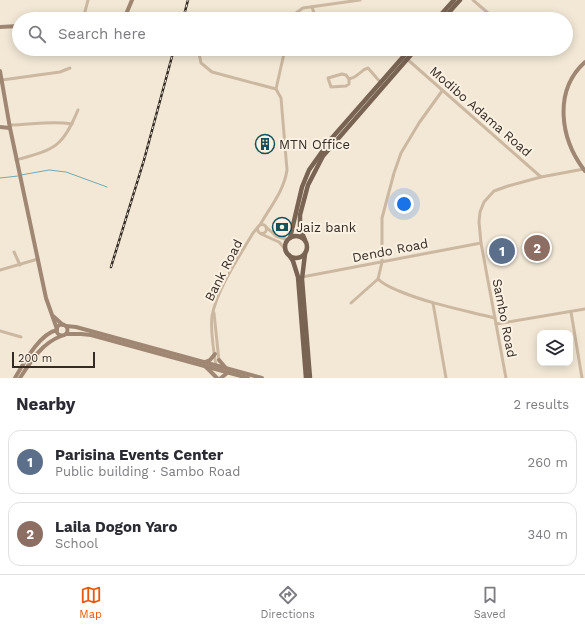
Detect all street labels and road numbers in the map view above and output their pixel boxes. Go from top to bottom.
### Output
street label: Modibo Adama Road [427,63,535,160]
street label: Dendo Road [351,236,429,265]
street label: Bank Road [202,237,245,304]
street label: Sambo Road [490,277,520,359]

